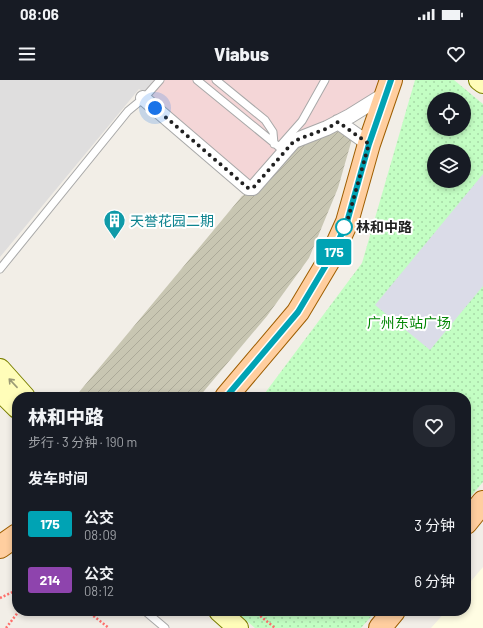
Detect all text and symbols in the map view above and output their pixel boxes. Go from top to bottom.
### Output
text: 08:06 [20,5,59,23]
icon: menu [16,43,38,65]
text: Viabus [214,43,269,65]
icon: heart [445,43,467,65]
map controls [427,92,471,188]
button: locate [427,92,471,136]
your location [145,98,165,118]
button: layers [427,144,471,188]
building icon: 天誉花园二期 [102,208,128,241]
place label: 天誉花园二期 [130,212,214,229]
marker: 林和中路 [335,218,353,236]
place label: 林和中路 [356,218,412,235]
line badge: 175 [311,239,357,265]
text: 175 [324,243,344,260]
park label: 广州东站广场 [367,314,451,331]
one-way arrow [8,378,17,388]
text: 林和中路 [28,405,104,428]
button: heart [413,405,455,447]
text: 步行 · 3 分钟 · 190 m [28,434,137,450]
text: 发车时间 [28,469,88,487]
text: 公交 [84,508,114,526]
text: 175 [40,515,60,532]
text: 3 分钟 [414,516,455,534]
text: 08:09 [84,527,117,543]
text: 公交 [84,564,114,582]
text: 214 [39,571,61,588]
text: 6 分钟 [414,572,455,590]
text: 08:12 [84,583,114,599]

